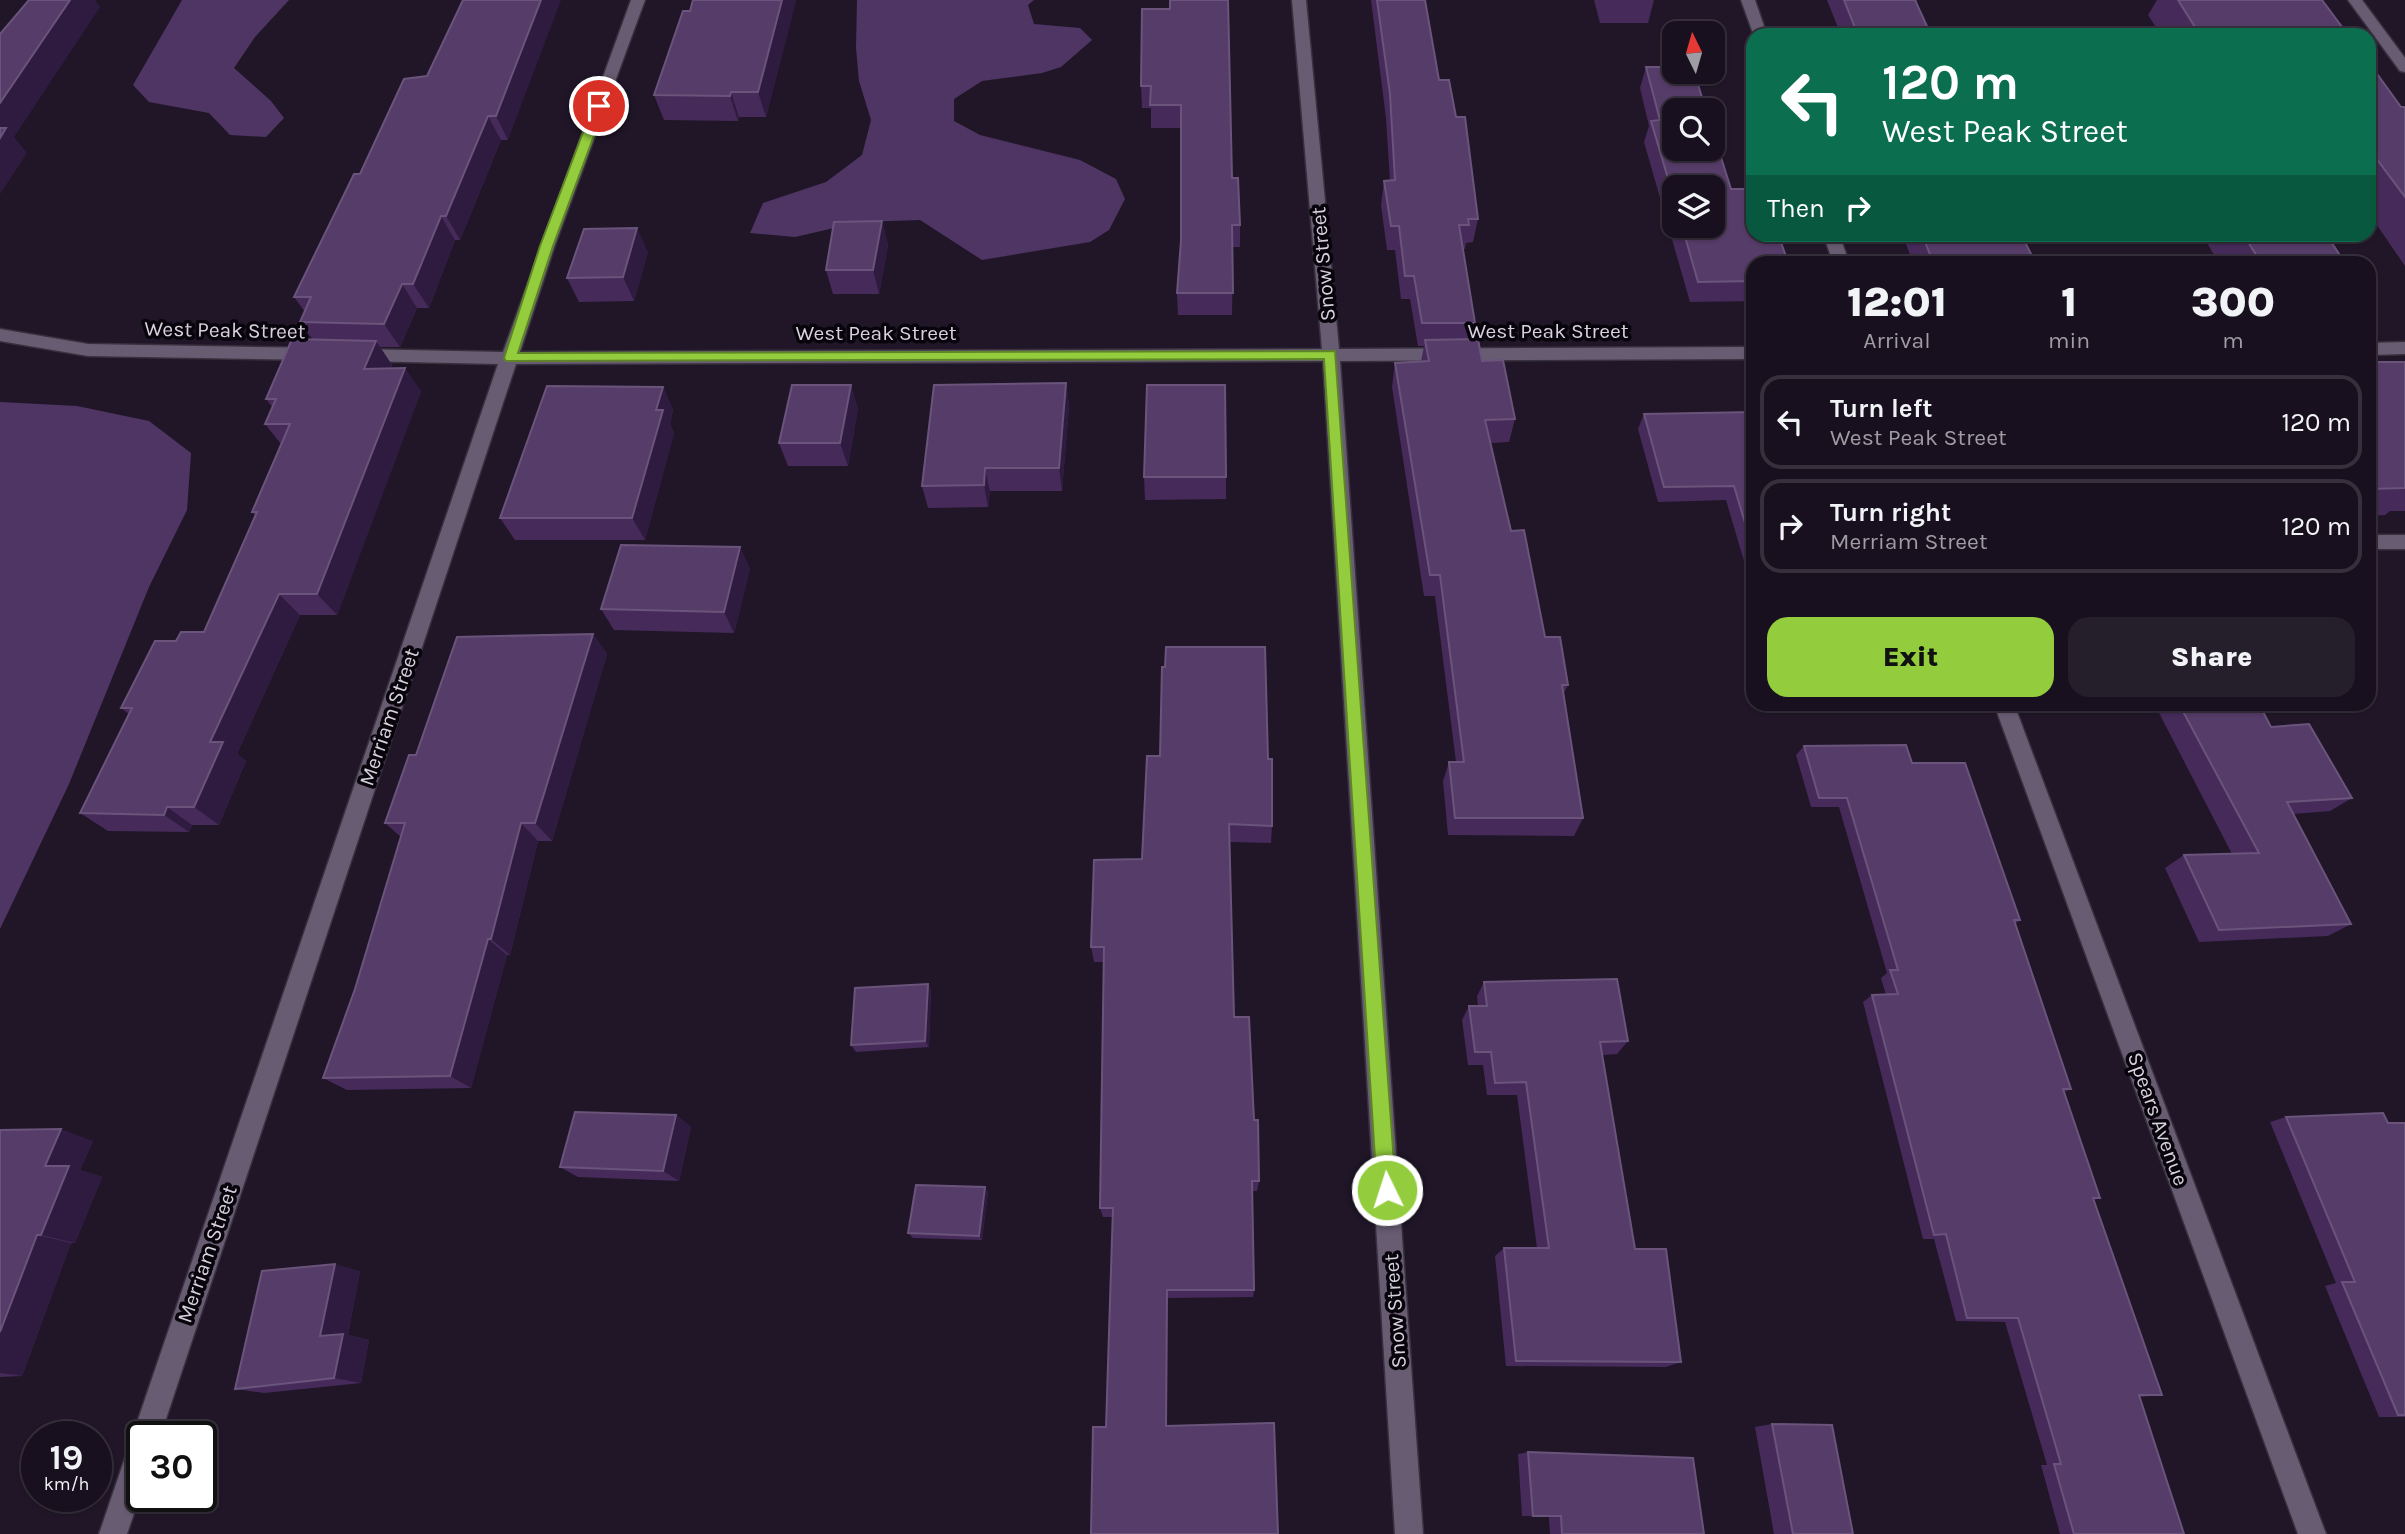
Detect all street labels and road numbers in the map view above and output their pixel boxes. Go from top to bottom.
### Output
street label: Snow Street [1306,206,1340,322]
street label: West Peak Street [144,317,306,343]
street label: West Peak Street [1467,319,1629,343]
street label: West Peak Street [795,321,957,345]
street label: Merriam Street [354,645,424,789]
street label: Spears Avenue [2123,1049,2193,1189]
street label: Merriam Street [172,1182,242,1326]
street label: Snow Street [1379,1253,1411,1369]

